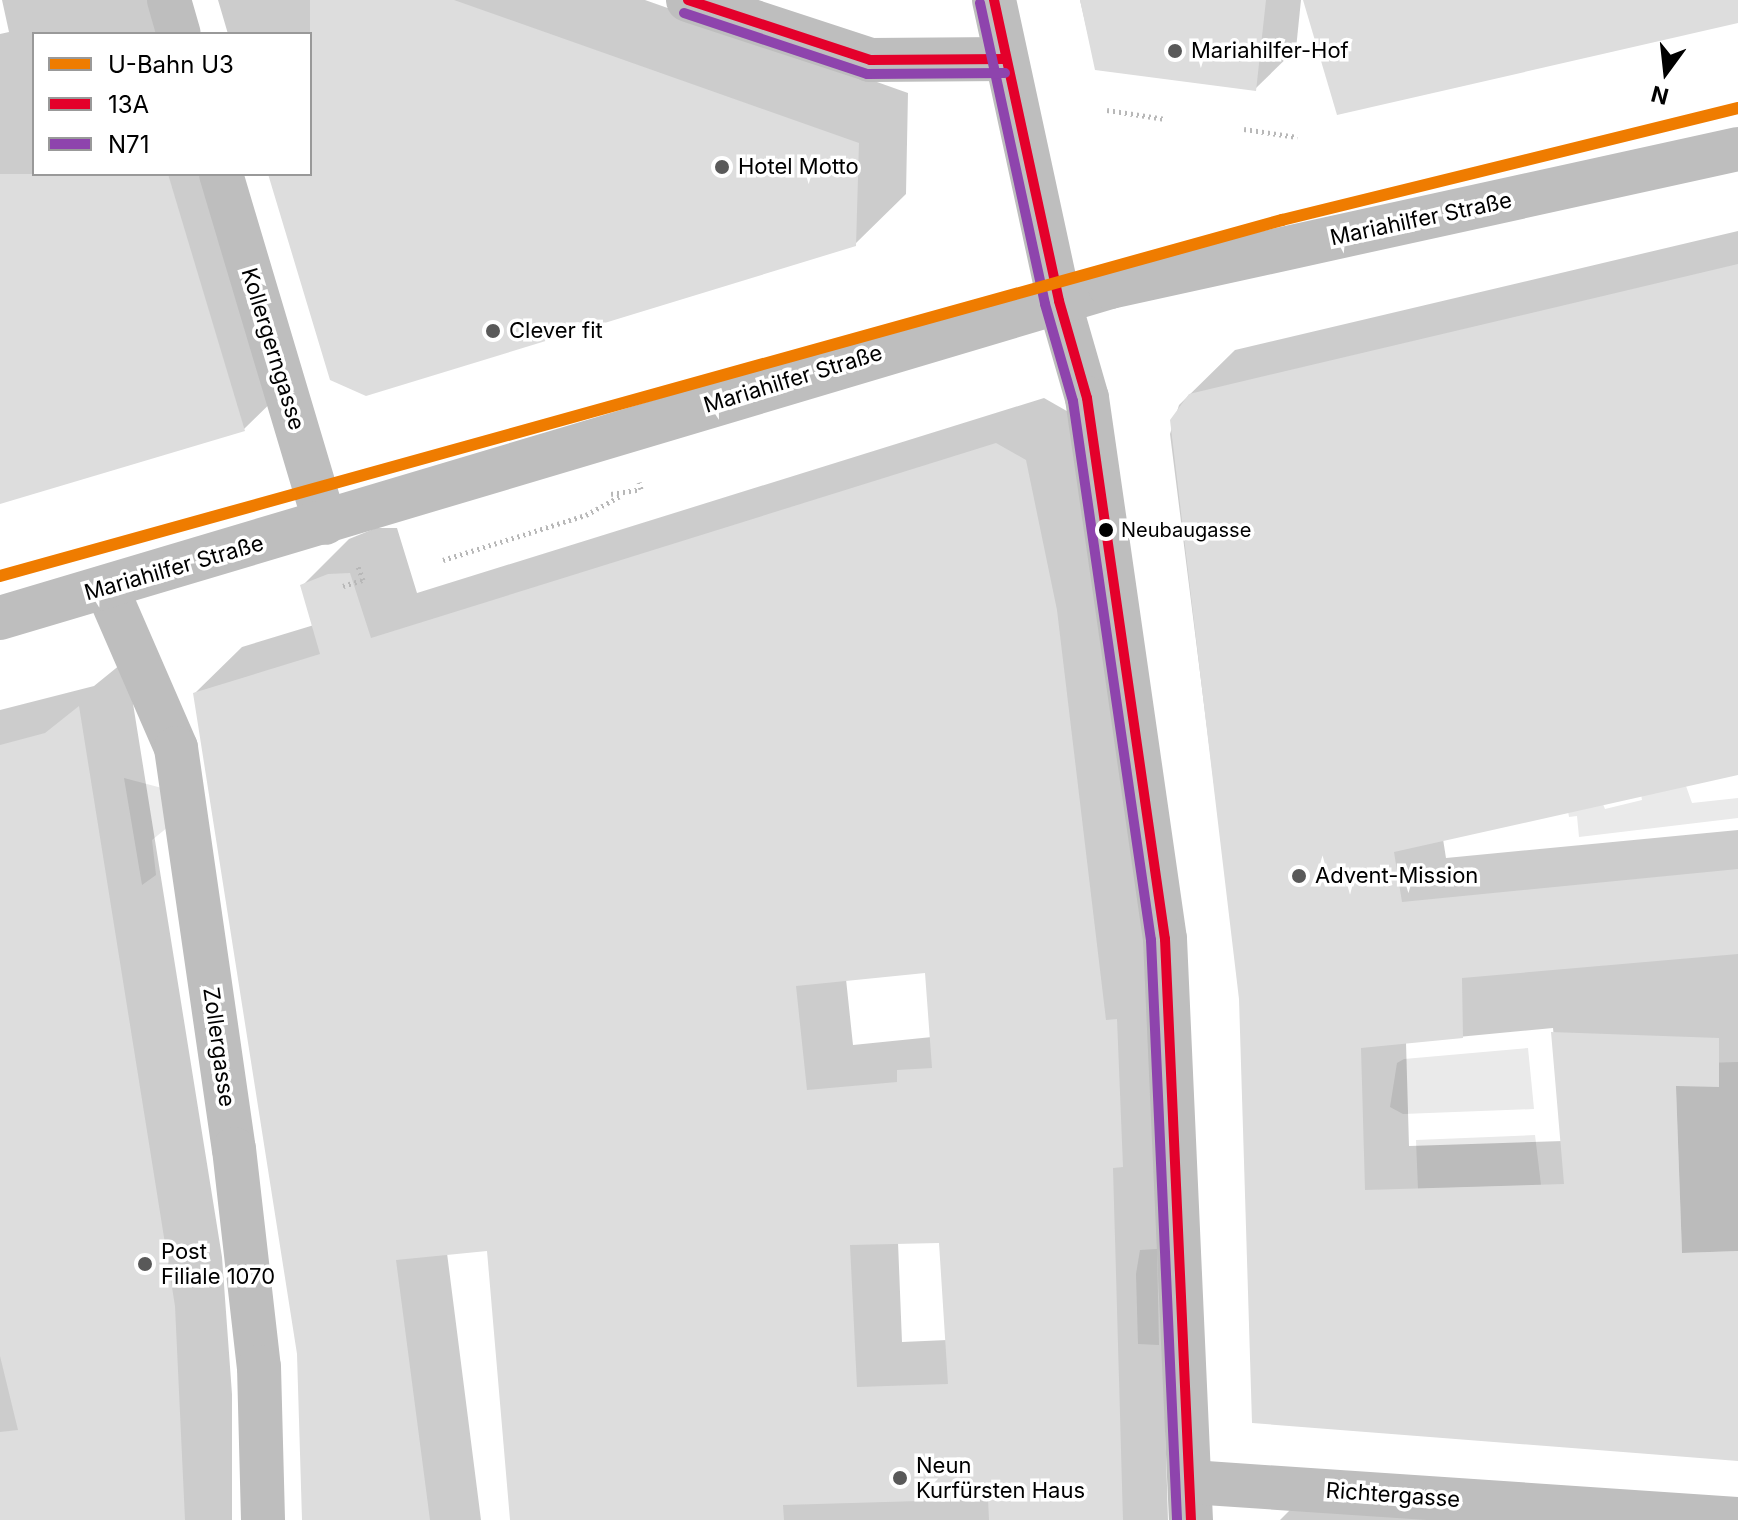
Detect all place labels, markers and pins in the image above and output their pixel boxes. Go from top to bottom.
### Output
place label: Mariahilfer-Hof [1191,38,1349,64]
marker: Mariahilfer-Hof [1166,42,1184,60]
place label: Hotel Motto [738,154,859,180]
marker: Hotel Motto [713,158,731,176]
place label: Clever fit [509,318,603,344]
marker: Clever fit [484,322,502,340]
place label: Neubaugasse [1121,518,1251,542]
marker: Neubaugasse [1098,522,1114,538]
place label: Advent-Mission [1315,863,1478,889]
marker: Advent-Mission [1290,867,1308,885]
place label: Post Filiale 1070 [161,1238,275,1290]
marker: Post Filiale 1070 [136,1255,154,1273]
place label: Neun Kurfürsten Haus [916,1452,1085,1504]
marker: Neun Kurfürsten Haus [891,1469,909,1487]

